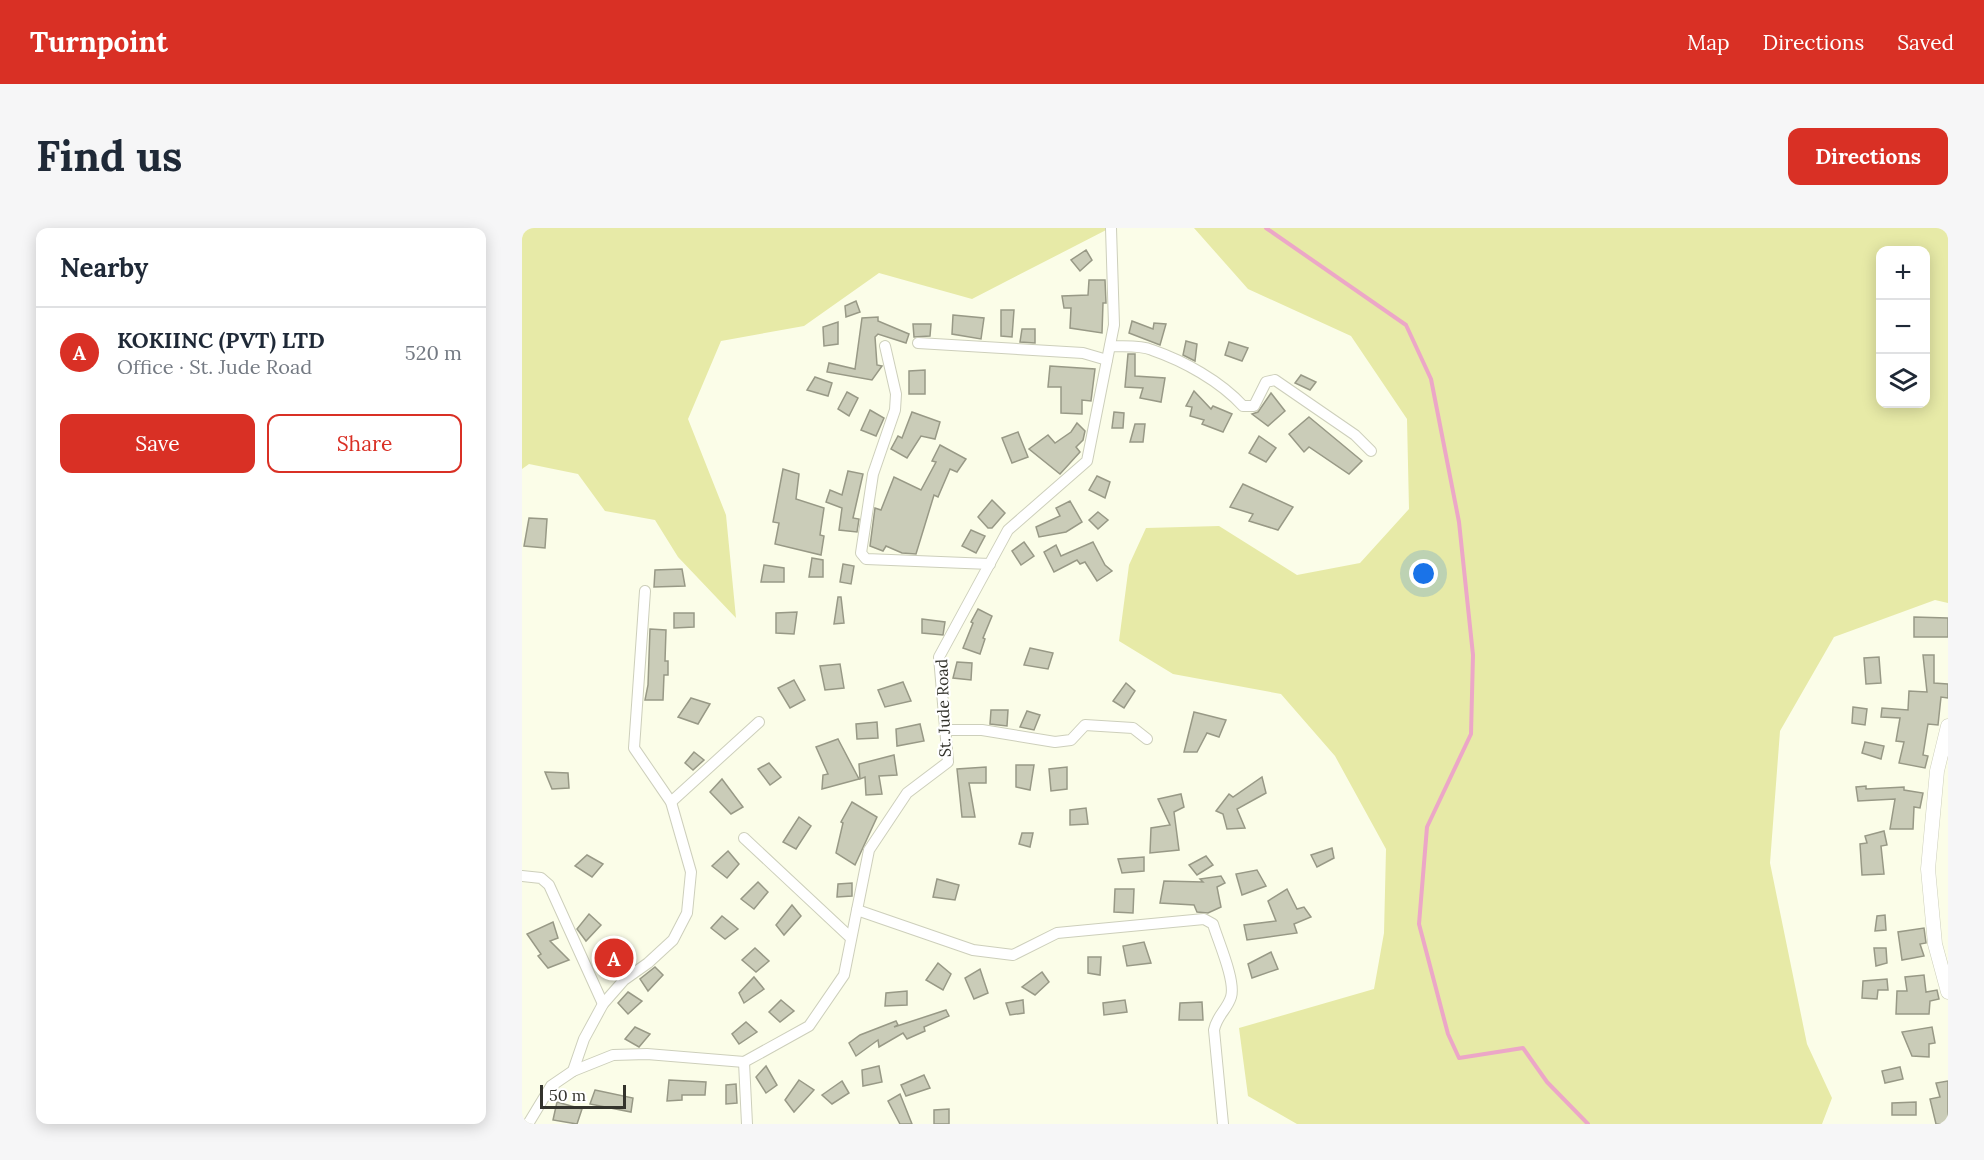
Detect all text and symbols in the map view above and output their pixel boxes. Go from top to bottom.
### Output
text: Turnpoint [30,24,168,60]
text: Map [1687,29,1730,56]
text: Directions [1763,29,1864,56]
text: Saved [1897,29,1954,56]
button: Directions [1788,128,1948,185]
text: Find us [36,129,182,183]
map controls [1876,246,1930,408]
button: + [1876,246,1930,300]
text: Nearby [60,251,148,284]
button: − [1876,300,1930,354]
text: KOKIINC (PVT) LTD [117,326,325,354]
text: A [73,340,86,365]
text: 520 m [405,340,462,365]
text: Office · St. Jude Road [117,354,312,379]
button: layers [1876,354,1930,408]
button: Save [60,414,255,473]
button: Share [267,414,462,473]
your location [1409,559,1438,588]
street label: St. Jude Road [931,658,955,758]
pin: A [594,936,634,980]
scale bar [540,1082,626,1110]
text: 50 m [549,1085,586,1105]

